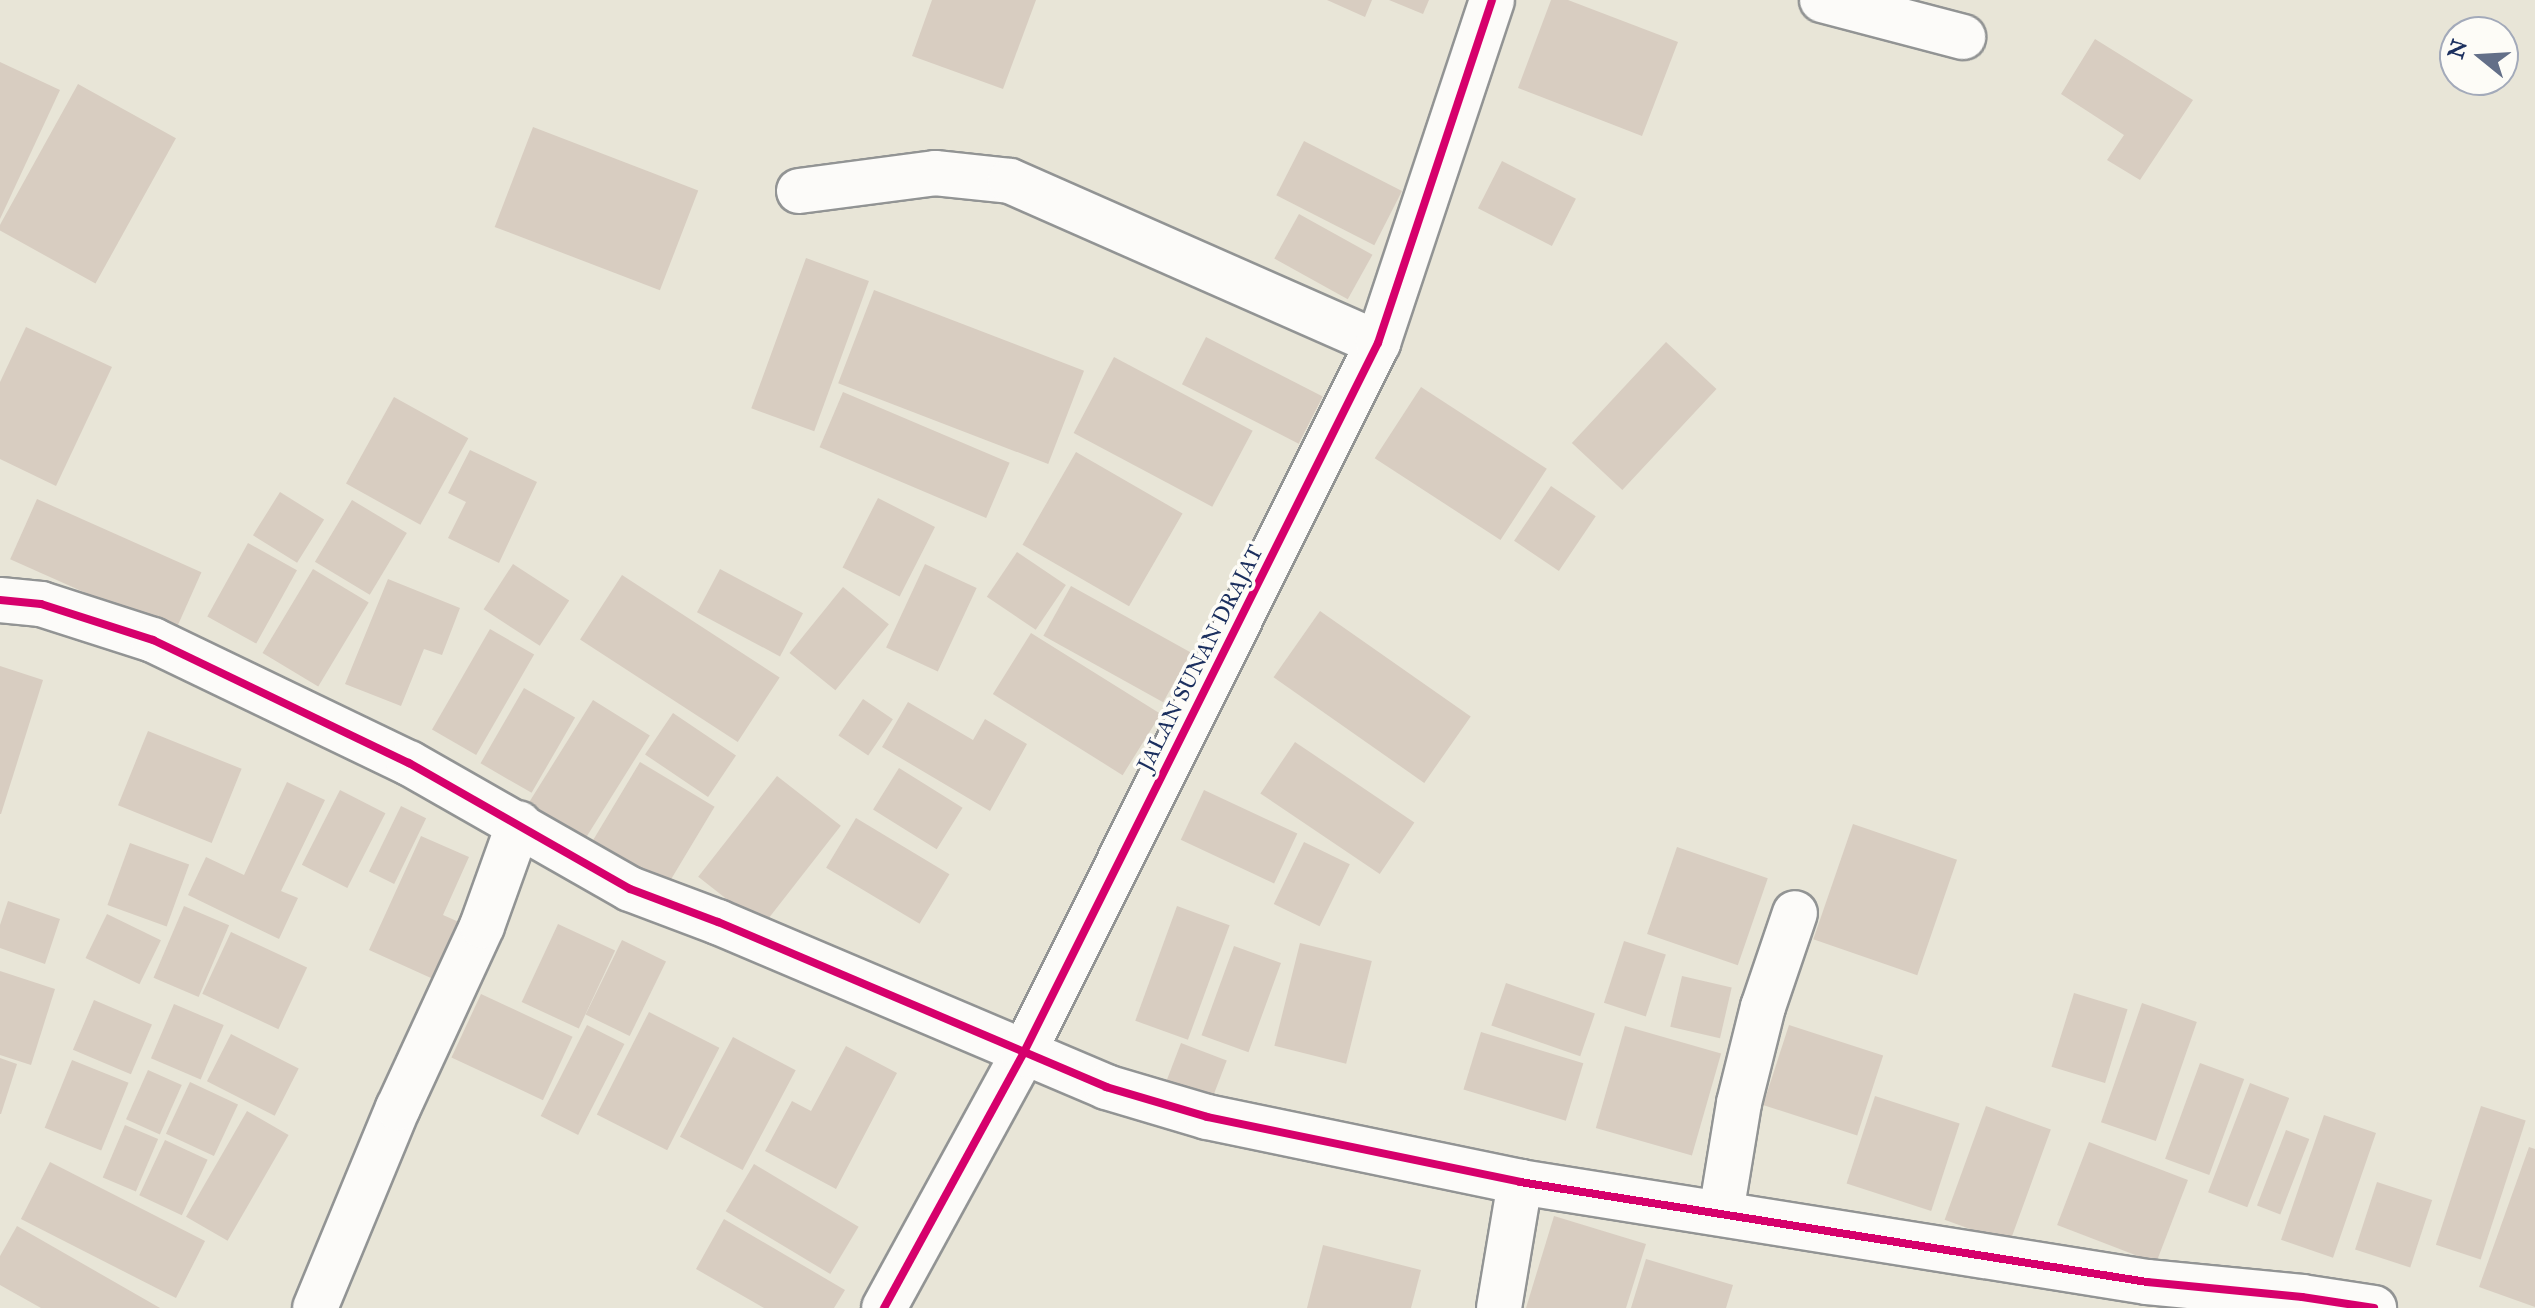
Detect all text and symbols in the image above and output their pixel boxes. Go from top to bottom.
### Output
north arrow [2439,16,2519,96]
text: N [2442,36,2473,62]
street label: JALAN SUNAN DRAJAT [1131,541,1269,775]

